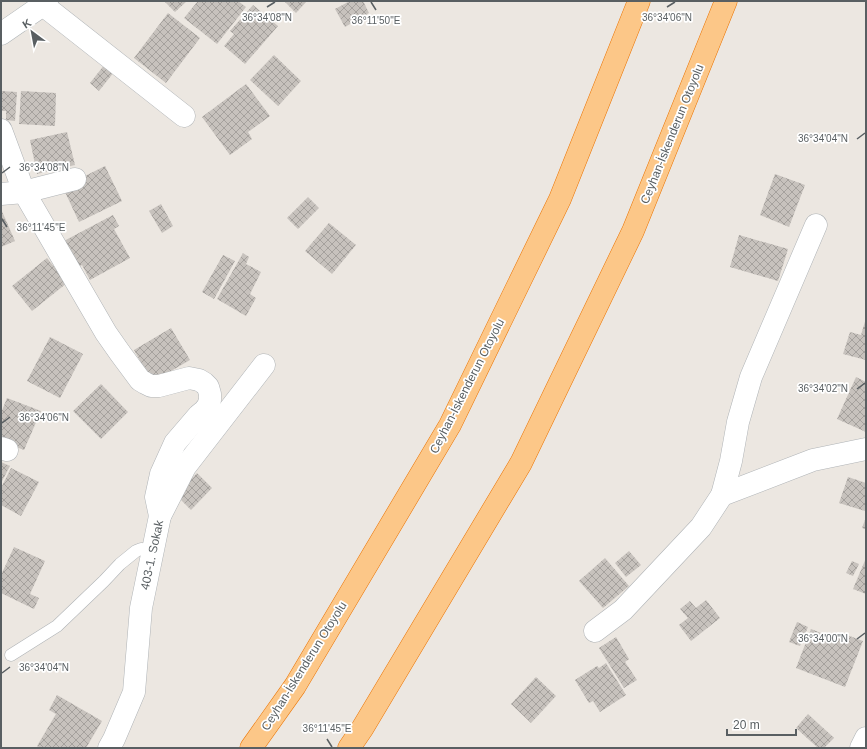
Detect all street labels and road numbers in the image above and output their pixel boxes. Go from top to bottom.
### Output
street label: Ceyhan-İskenderun Otoyolu [638,62,706,206]
street label: Ceyhan-İskenderun Otoyolu [427,316,507,456]
street label: 403-1. Sokak [138,518,166,591]
street label: Ceyhan-İskenderun Otoyolu [258,599,350,733]

